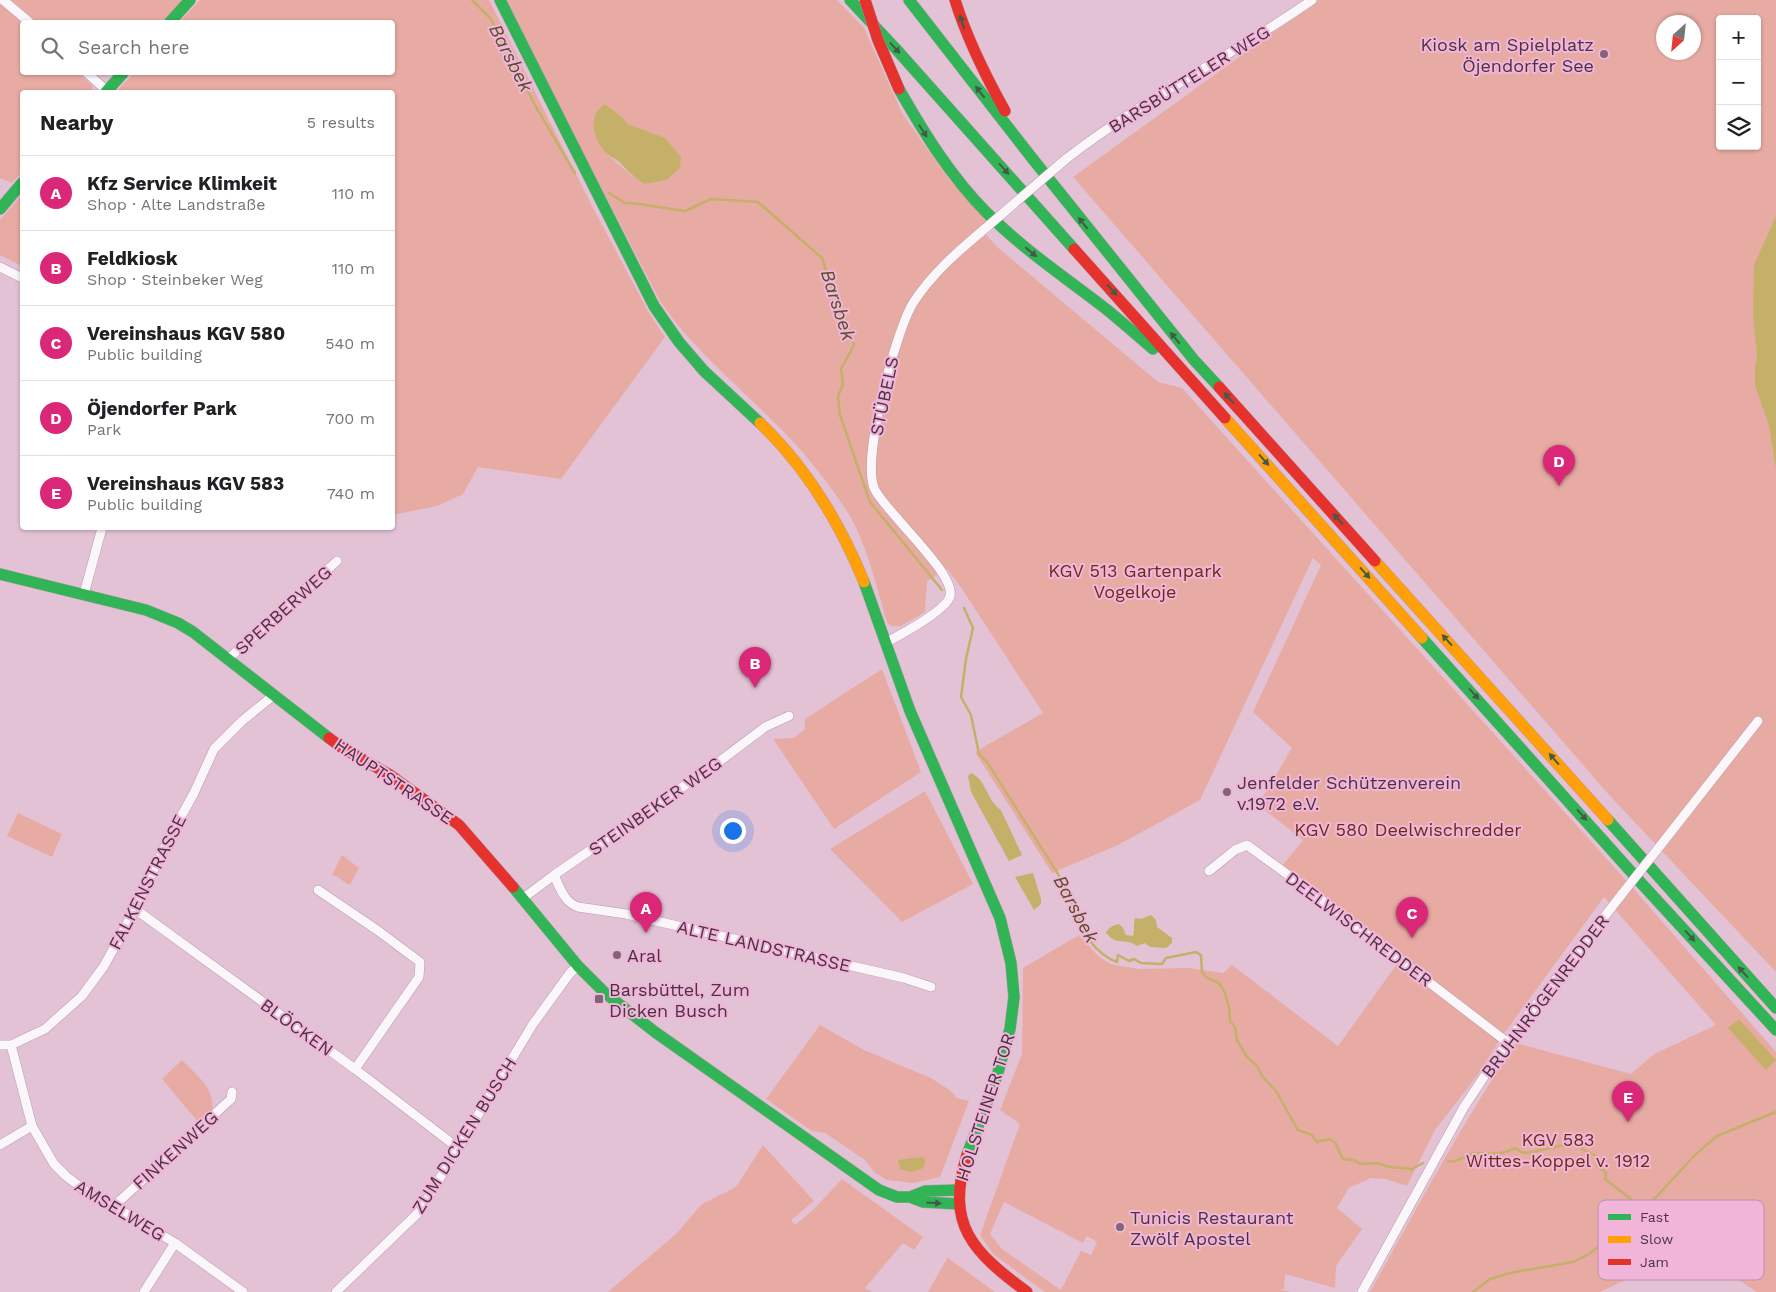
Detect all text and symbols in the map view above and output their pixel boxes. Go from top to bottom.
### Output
one-way arrow [957,14,965,29]
north arrow [1656,15,1701,60]
map controls [1716,15,1761,150]
button: + [1716,15,1761,60]
search box [20,20,395,75]
water label: Barsbek [484,20,538,97]
street label: BARSBÜTTELER WEG [1105,21,1273,137]
icon: search [38,34,66,62]
place label: Kiosk am Spielplatz Öjendorfer See [1420,34,1594,76]
text: Search here [78,36,189,59]
one-way arrow [889,42,901,54]
marker: Kiosk am Spielplatz Öjendorfer See [1598,48,1610,60]
button: − [1716,60,1761,105]
one-way arrow [975,86,986,99]
button: layers [1716,105,1761,150]
text: Nearby [40,110,113,135]
text: 5 results [307,113,375,132]
one-way arrow [919,124,928,138]
one-way arrow [998,163,1009,176]
text: Kfz Service Klimkeit [87,172,277,195]
text: A [51,184,61,203]
text: 110 m [332,184,375,203]
text: Shop · Alte Landstraße [87,195,265,214]
one-way arrow [1078,217,1089,230]
one-way arrow [1024,246,1036,258]
text: Feldkiosk [87,247,178,270]
text: B [51,259,61,278]
text: 110 m [332,259,375,278]
water label: Barsbek [816,266,861,344]
text: Shop · Steinbeker Weg [87,270,263,289]
one-way arrow [1106,284,1118,296]
text: Vereinshaus KGV 580 [87,322,285,345]
one-way arrow [1170,332,1181,345]
text: C [51,334,61,353]
text: 540 m [325,334,375,353]
text: Public building [87,345,202,364]
street label: STÜBELS [865,355,903,437]
one-way arrow [1223,392,1234,405]
text: Öjendorfer Park [87,397,237,420]
text: D [50,409,62,428]
text: 700 m [326,409,375,428]
text: Park [87,420,121,439]
pin: D [1543,445,1575,486]
one-way arrow [1258,453,1269,466]
text: Vereinshaus KGV 583 [87,472,284,495]
text: E [51,484,61,503]
text: 740 m [327,484,375,503]
text: Public building [87,495,202,514]
one-way arrow [1332,513,1343,526]
park label: KGV 513 Gartenpark Vogelkoje [1048,560,1222,602]
street label: SPERBERWEG [230,561,336,659]
one-way arrow [1359,567,1371,579]
one-way arrow [1441,633,1452,646]
pin: B [739,647,771,688]
one-way arrow [1468,688,1479,701]
street label: HAUPTSTRASSE [331,733,457,829]
street label: STEINBEKER WEG [584,752,726,860]
one-way arrow [1548,753,1559,766]
place label: Jenfelder Schützenverein v.1972 e.V. [1237,772,1461,814]
marker: Jenfelder Schützenverein v.1972 e.V. [1221,786,1233,798]
one-way arrow [1576,809,1588,821]
street label: FALKENSTRASSE [104,811,190,953]
your location [720,818,746,844]
park label: KGV 580 Deelwischredder [1294,819,1522,840]
street label: DEELWISCHREDDER [1281,867,1437,991]
water label: Barsbek [1049,871,1104,947]
pin: A [630,892,662,933]
pin: C [1396,897,1428,938]
street label: BRUHNRÖGENREDDER [1477,910,1613,1082]
street label: ALTE LANDSTRASSE [675,916,853,976]
one-way arrow [1684,930,1696,942]
place label: Aral [627,945,662,966]
marker: Aral [611,949,623,961]
one-way arrow [1738,965,1749,978]
place label: Barsbüttel, Zum Dicken Busch [609,979,750,1021]
marker: Barsbüttel, Zum Dicken Busch [593,993,605,1005]
street label: BLÖCKEN [257,994,337,1060]
street label: HOLSTEINER TOR [951,1030,1019,1184]
street label: ZUM DICKEN BUSCH [407,1053,521,1217]
pin: E [1612,1081,1644,1122]
street label: FINKENWEG [128,1106,222,1194]
park label: KGV 583 Wittes-Koppel v. 1912 [1466,1129,1650,1171]
street label: AMSELWEG [71,1175,169,1245]
one-way arrow [926,1199,942,1207]
legend [1598,1200,1764,1280]
place label: Tunicis Restaurant Zwölf Apostel [1130,1207,1294,1249]
text: Fast [1640,1209,1669,1225]
marker: Tunicis Restaurant Zwölf Apostel [1114,1221,1126,1233]
text: Slow [1640,1231,1673,1247]
text: Jam [1640,1254,1669,1270]

